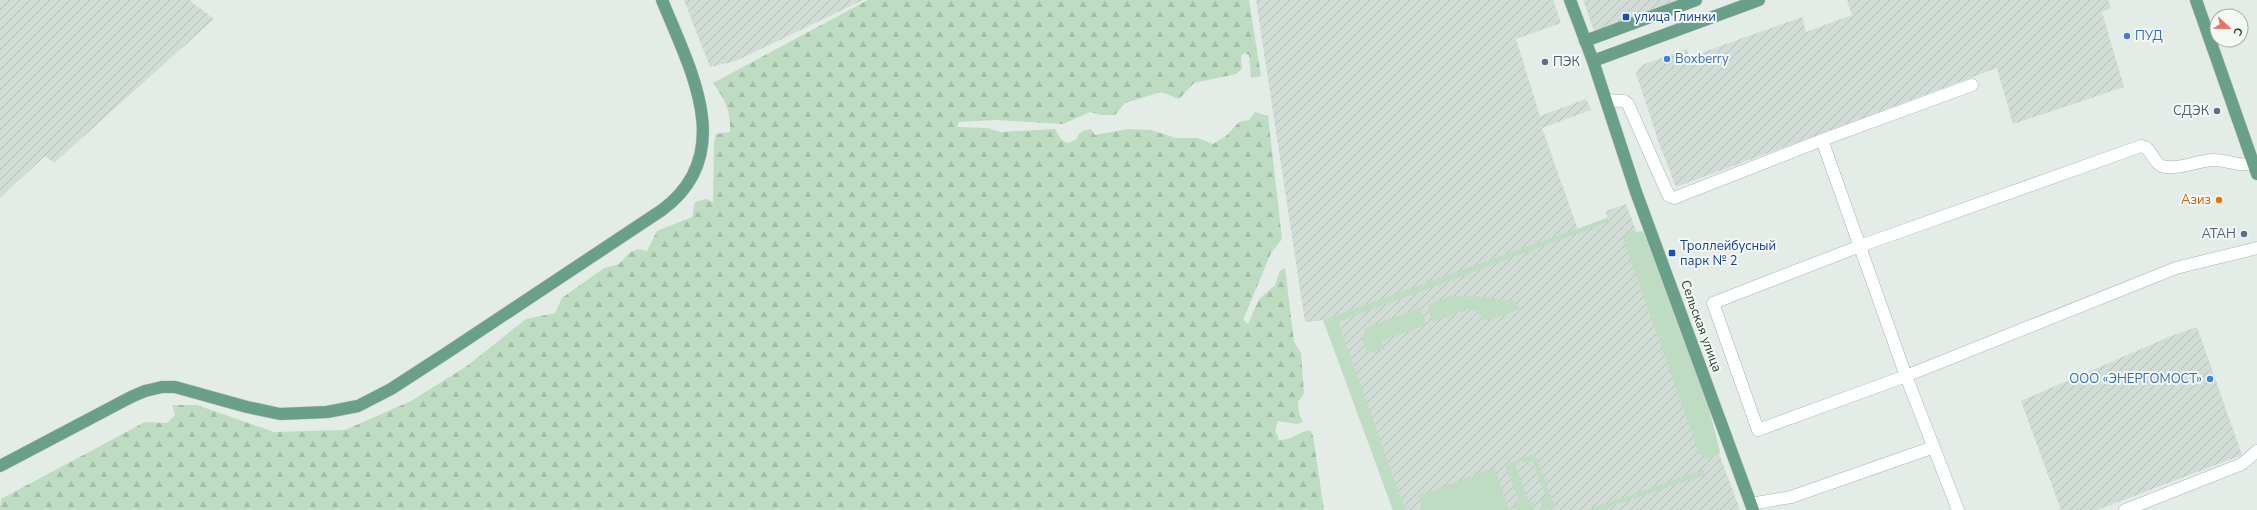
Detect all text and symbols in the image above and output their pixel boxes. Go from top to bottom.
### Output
place label: улица Глинки [1634,8,1716,26]
north arrow [2209,8,2249,48]
marker: улица Глинки [1621,12,1631,22]
text: С [2229,25,2246,38]
place label: ПУД [2135,27,2163,45]
marker: ПУД [2122,31,2132,41]
place label: Boxberry [1675,50,1729,68]
place label: ПЭК [1553,53,1581,71]
marker: Boxberry [1662,54,1672,64]
marker: ПЭК [1540,57,1550,67]
place label: СДЭК [2173,102,2210,120]
marker: СДЭК [2212,106,2222,116]
place label: Азиз [2181,191,2211,209]
marker: Азиз [2214,195,2224,205]
place label: АТАН [2201,225,2236,243]
marker: АТАН [2239,229,2249,239]
place label: Троллейбусный парк № 2 [1680,237,1776,270]
marker: Троллейбусный парк № 2 [1667,248,1677,258]
street label: Сельская улица [1676,277,1726,375]
place label: ООО «ЭНЕРГОМОСТ» [2069,370,2202,388]
marker: ООО «ЭНЕРГОМОСТ» [2205,374,2215,384]

